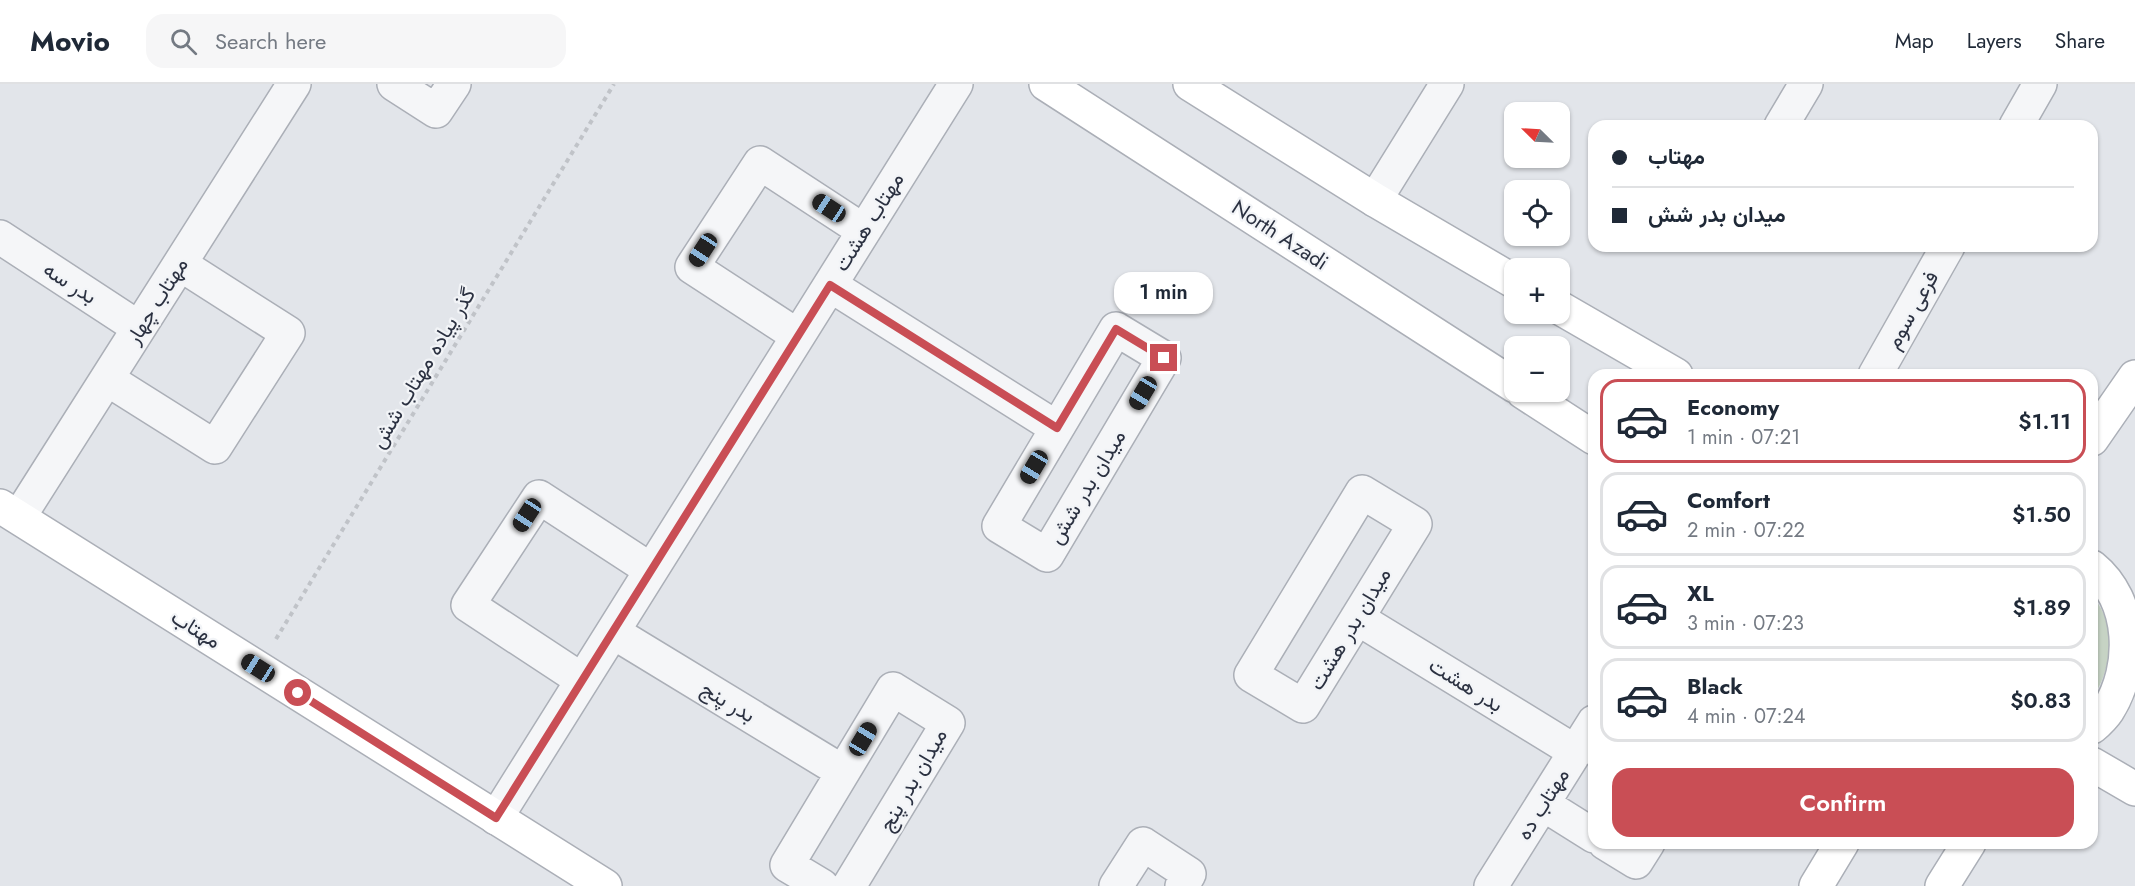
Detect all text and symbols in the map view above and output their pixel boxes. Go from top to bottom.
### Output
search box [146,14,566,68]
text: Movio [30,21,110,62]
icon: search [167,25,200,58]
text: Search here [215,25,326,57]
text: Map [1895,26,1934,56]
text: Layers [1967,26,2022,56]
text: Share [2055,26,2105,56]
north arrow [1504,102,1570,168]
map controls [1504,102,1570,402]
text: مهتاب [1648,140,1705,172]
street label: مهتاب هشت [827,167,911,277]
button: locate [1504,180,1570,246]
car [809,191,849,225]
street label: North Azadi [1226,193,1334,277]
text: میدان بدر شش [1648,198,1786,230]
car [686,230,720,270]
street label: مهتاب چهار [118,252,195,351]
street label: بدر سه [37,255,103,311]
button: + [1504,258,1570,324]
street label: فرعی سوم [1878,265,1946,355]
callout: 1 min [1114,271,1214,313]
text: 1 min [1139,278,1188,307]
street label: گذر پیاده مهتاب شش [363,282,483,454]
button: − [1504,336,1570,402]
route end [1150,344,1177,371]
car [1126,373,1160,413]
text: Economy [1687,391,1779,423]
icon: car [1615,394,1669,448]
text: $1.11 [2018,405,2071,437]
text: 1 min · 07:21 [1687,423,1800,452]
street label: میدان بدر شش [1041,424,1133,550]
car [1017,447,1051,487]
text: Comfort [1687,484,1770,516]
icon: car [1615,487,1669,541]
car [510,495,544,535]
text: $1.50 [2012,498,2071,530]
text: 2 min · 07:22 [1687,516,1805,545]
street label: میدان بدر هشت [1302,562,1398,696]
text: XL [1687,577,1714,609]
icon: car [1615,580,1669,634]
text: $1.89 [2013,591,2071,623]
street label: مهتاب [165,602,227,656]
text: 3 min · 07:23 [1687,609,1804,638]
street label: بدر هشت [1423,650,1509,720]
car [238,651,278,685]
text: Black [1687,670,1743,702]
icon: car [1615,673,1669,727]
street label: بدر پنج [695,674,761,730]
route start [284,679,311,706]
text: $0.83 [2010,684,2071,716]
text: 4 min · 07:24 [1687,702,1806,731]
car [846,719,880,759]
street label: میدان بدر پنج [871,723,955,837]
street label: مهتاب ده [1509,762,1577,846]
button: Confirm [1612,768,2074,837]

